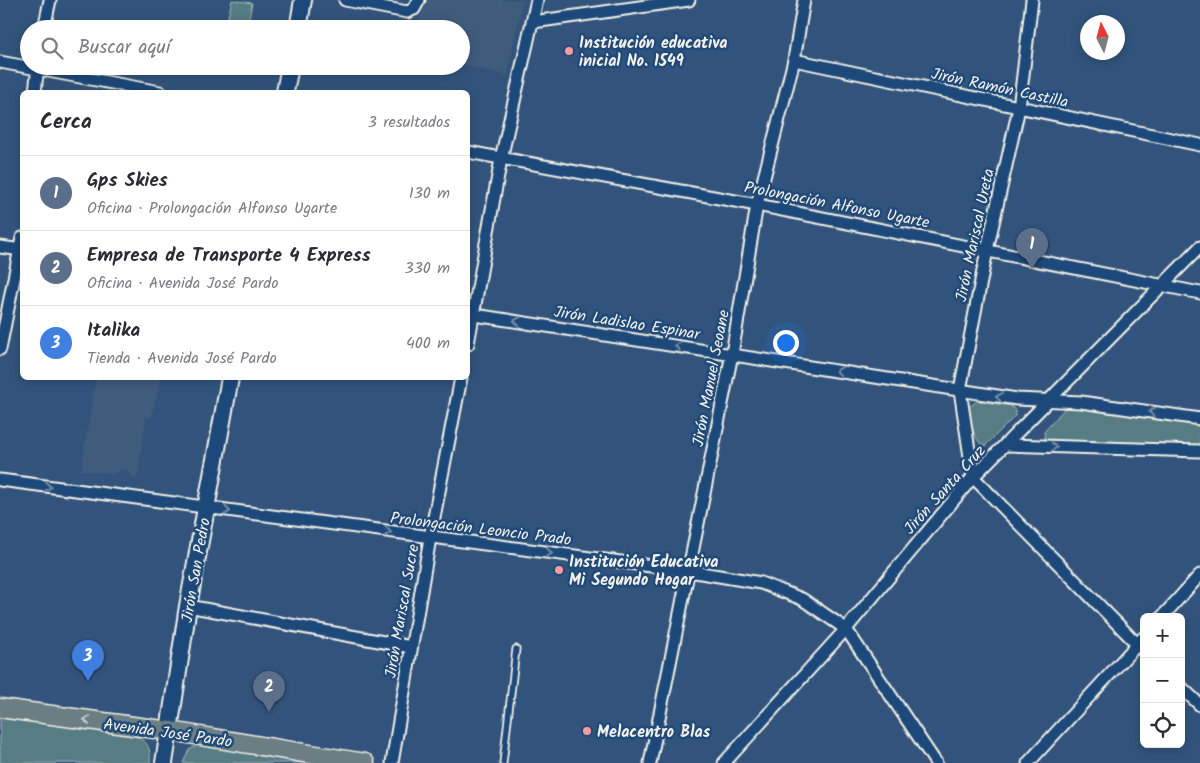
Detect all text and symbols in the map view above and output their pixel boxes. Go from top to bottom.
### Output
north arrow [1080,15,1125,60]
search box [20,20,470,75]
place label: Institución educativa inicial No. 1549 [579,31,727,74]
text: Buscar aquí [78,33,170,63]
icon: search [38,34,66,62]
marker: Institución educativa inicial No. 1549 [563,45,575,57]
street label: Jirón Ramón Castilla [929,62,1071,115]
text: Cerca [40,106,92,139]
text: 3 resultados [368,110,450,135]
text: Gps Skies [87,166,168,196]
street label: Jirón Mariscal Ureta [949,166,1002,304]
street label: Prolongación Alfonso Ugarte [742,175,932,236]
text: 1 [54,181,58,206]
text: 130 m [409,181,450,206]
text: Oficina · Prolongación Alfonso Ugarte [87,196,337,221]
pin: 1 [1016,228,1048,269]
text: Empresa de Transporte 4 Express [87,241,371,271]
text: 2 [51,256,61,281]
text: 330 m [405,256,450,281]
text: Oficina · Avenida José Pardo [87,271,278,296]
street label: Jirón Ladislao Espinar [552,300,703,348]
street label: Jirón Manuel Seoane [686,308,737,449]
text: Italika [87,316,140,346]
one-way arrow [513,317,522,327]
your location [773,330,799,356]
text: 3 [52,331,60,356]
text: 400 m [406,331,450,356]
one-way arrow [674,341,682,352]
text: Tienda · Avenida José Pardo [87,346,277,371]
one-way arrow [834,366,842,377]
one-way arrow [995,392,1003,402]
one-way arrow [1147,408,1156,418]
street label: Jirón Santa Cruz [898,440,992,540]
one-way arrow [1051,441,1059,452]
one-way arrow [45,481,53,492]
one-way arrow [222,505,231,515]
street label: Prolongación Leoncio Prado [389,506,573,553]
street label: Jirón San Pedro [175,516,218,625]
one-way arrow [384,526,392,537]
street label: Jirón Mariscal Sucre [378,542,427,680]
one-way arrow [545,547,553,558]
place label: Institución Educativa Mi Segundo Hogar [569,550,718,593]
marker: Institución Educativa Mi Segundo Hogar [553,564,565,576]
map controls [1140,613,1185,748]
button: + [1140,613,1185,658]
pin: 3 [72,640,104,681]
button: − [1140,658,1185,703]
pin: 2 [253,671,285,712]
button: locate [1140,703,1185,748]
street label: Avenida José Pardo [102,712,234,755]
one-way arrow [82,715,90,726]
place label: Melacentro Blas [597,720,711,745]
marker: Melacentro Blas [581,725,593,737]

